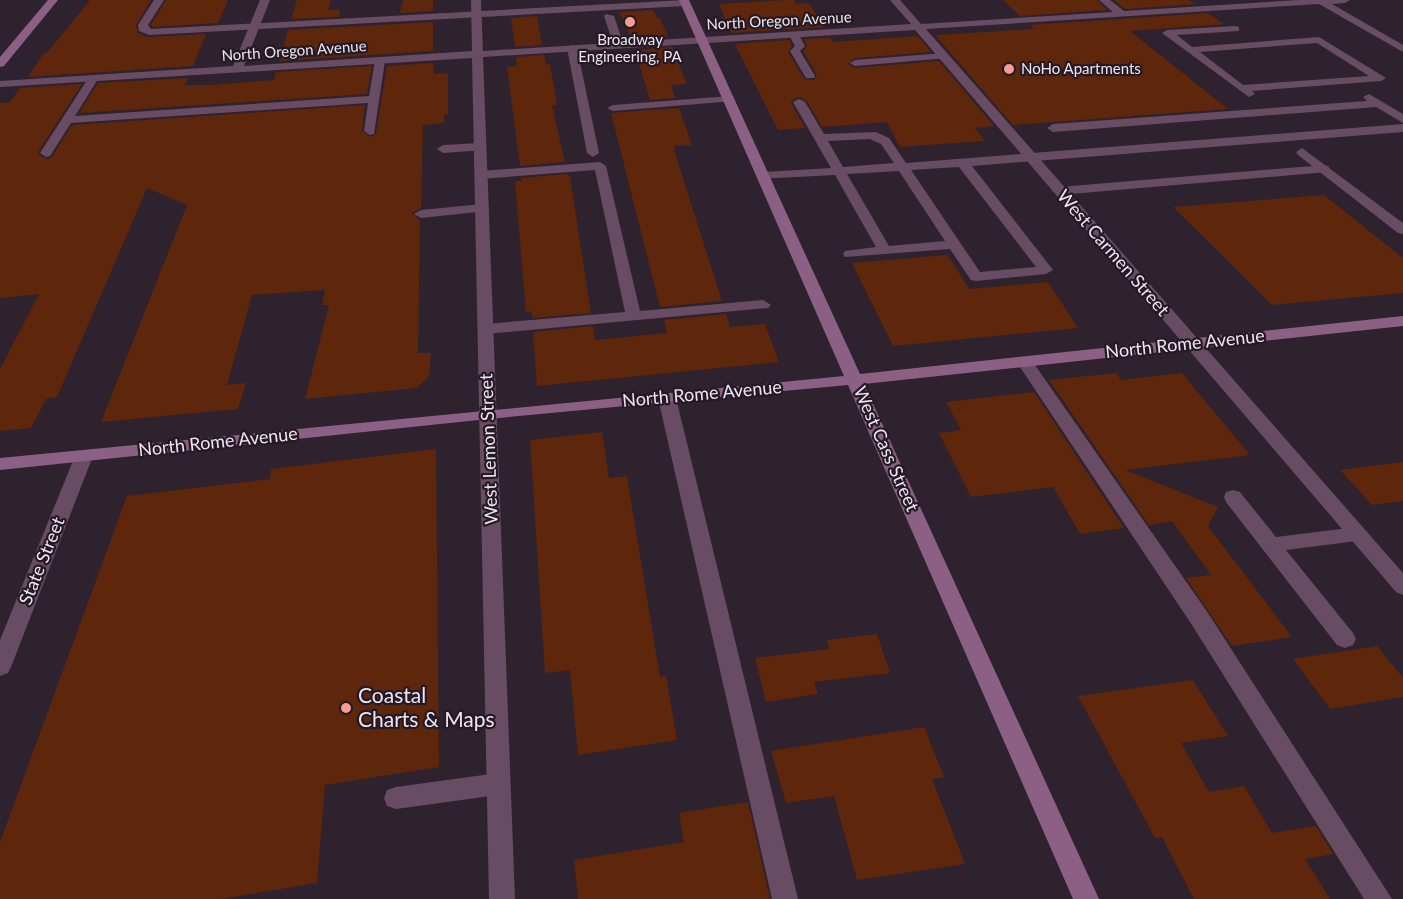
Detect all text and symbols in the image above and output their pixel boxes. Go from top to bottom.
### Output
street label: North Oregon Avenue [706,7,852,33]
marker: Broadway Engineering, PA [623,15,637,29]
place label: Broadway Engineering, PA [578,30,683,65]
street label: North Oregon Avenue [221,36,367,64]
place label: NoHo Apartments [1021,59,1141,77]
marker: NoHo Apartments [1002,62,1016,76]
street label: West Carmen Street [1053,185,1175,320]
street label: North Rome Avenue [1104,324,1266,362]
street label: West Lemon Street [474,373,502,525]
street label: North Rome Avenue [621,375,783,411]
street label: West Cass Street [850,383,925,515]
street label: North Rome Avenue [137,422,299,460]
street label: State Street [14,513,69,608]
place label: Coastal Charts & Maps [358,682,495,731]
marker: Coastal Charts & Maps [339,701,353,715]

